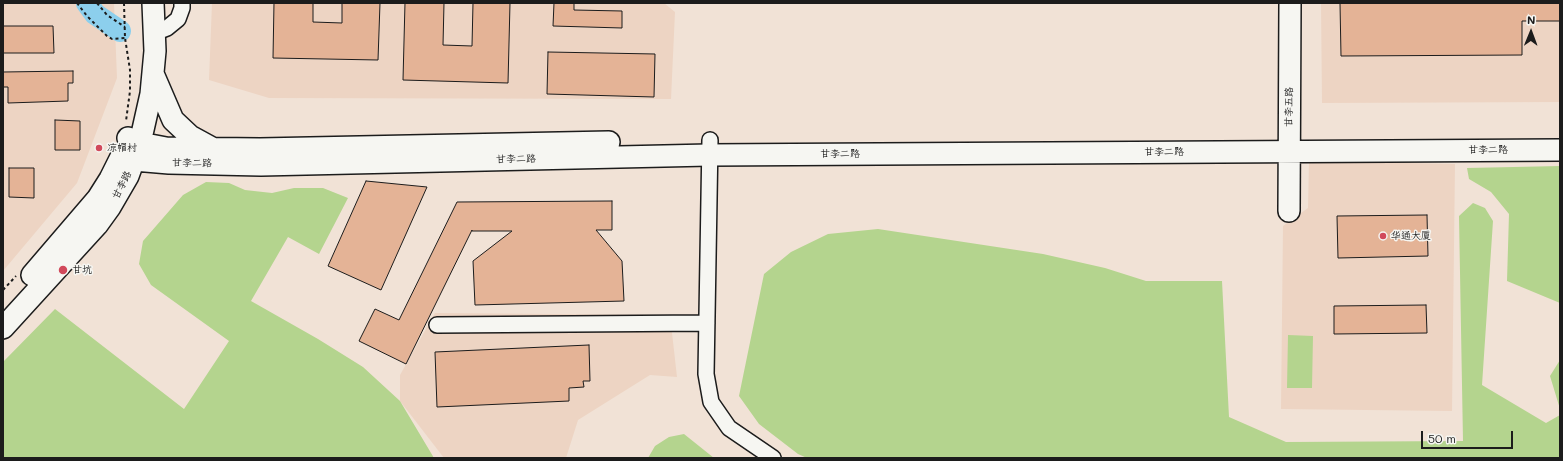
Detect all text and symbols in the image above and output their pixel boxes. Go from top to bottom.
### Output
north arrow [1511,12,1551,52]
text: N [1527,12,1536,27]
street label: 甘李五路 [1283,87,1295,127]
place label: 凉帽村 [107,142,137,154]
marker: 凉帽村 [94,143,104,153]
street label: 甘李二路 [1468,144,1508,156]
street label: 甘李二路 [1144,146,1184,158]
street label: 甘李二路 [820,148,860,160]
street label: 甘李二路 [496,153,536,165]
street label: 甘李二路 [172,157,212,169]
street label: 甘李路 [110,169,134,201]
place label: 华通大厦 [1391,230,1431,242]
marker: 华通大厦 [1378,231,1388,241]
marker: 甘坑 [57,264,69,276]
place label: 甘坑 [72,264,92,276]
scale bar [1423,423,1515,449]
text: 50 m [1428,430,1456,446]

